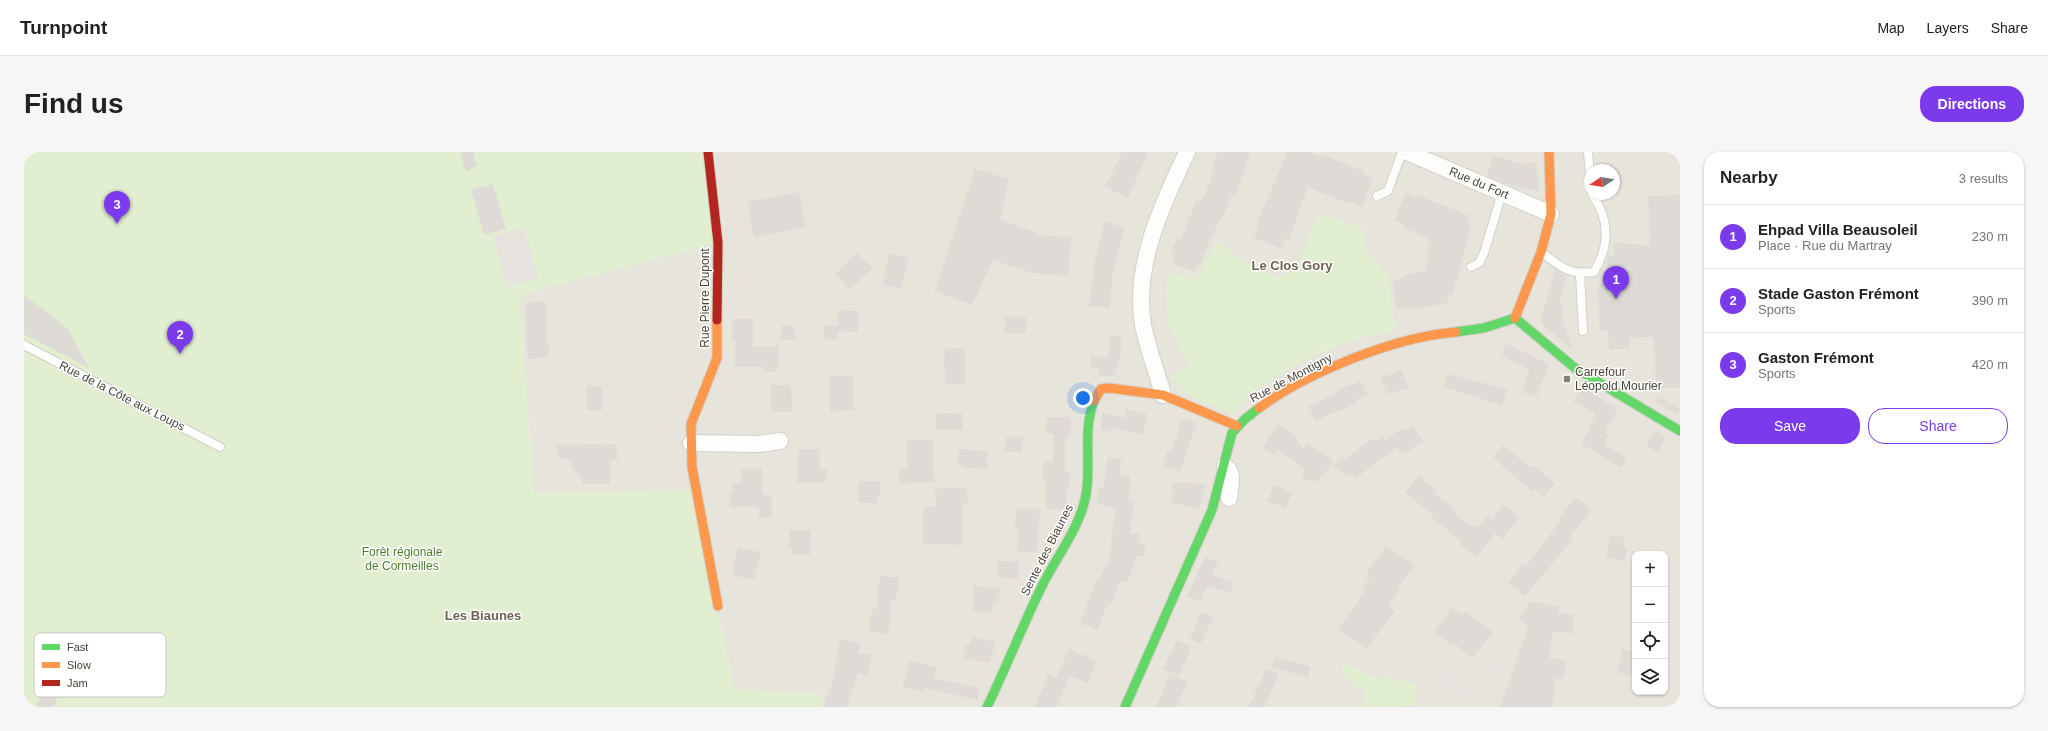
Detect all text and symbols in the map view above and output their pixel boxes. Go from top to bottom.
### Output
text: Turnpoint [20,17,107,38]
text: Map [1877,20,1905,36]
text: Layers [1927,20,1969,36]
text: Share [1991,20,2028,36]
button: Directions [1920,86,2024,122]
text: Find us [24,88,124,119]
street label: Rue du Fort [1447,164,1512,202]
north arrow [1584,164,1620,200]
text: Nearby [1720,168,1778,187]
text: 3 results [1959,171,2008,186]
pin: 3 [104,191,130,224]
text: Ehpad Villa Beausoleil [1758,221,1918,238]
text: 1 [1729,229,1737,244]
text: 230 m [1972,229,2008,244]
text: Place · Rue du Martray [1758,238,1892,253]
street label: Rue Pierre Dupont [698,248,712,348]
district label: Le Clos Gory [1252,258,1333,273]
pin: 1 [1603,266,1629,299]
text: Stade Gaston Frémont [1758,285,1919,302]
text: 2 [1729,293,1737,308]
text: 390 m [1972,293,2008,308]
text: Sports [1758,302,1796,317]
pin: 2 [167,321,193,354]
text: Gaston Frémont [1758,349,1874,366]
street label: Rue de Montigny [1248,351,1334,405]
text: 3 [1729,357,1737,372]
text: 420 m [1972,357,2008,372]
street label: Rue de la Côte aux Loups [57,358,187,434]
place label: Carrefour Léopold Mourier [1575,365,1662,393]
text: Sports [1758,366,1796,381]
marker: Carrefour Léopold Mourier [1562,374,1572,384]
your location [1073,388,1093,408]
button: Save [1720,408,1860,444]
button: Share [1868,408,2008,444]
street label: Sente des Biaunes [1018,502,1076,598]
park label: Forêt régionale de Cormeilles [362,545,443,573]
map controls [1632,551,1668,695]
button: + [1632,551,1668,587]
button: − [1632,587,1668,623]
district label: Les Biaunes [445,608,521,623]
button: locate [1632,623,1668,659]
legend [34,633,166,697]
text: Fast [67,641,88,653]
text: Slow [67,659,91,671]
button: layers [1632,659,1668,695]
text: Jam [67,677,88,689]

